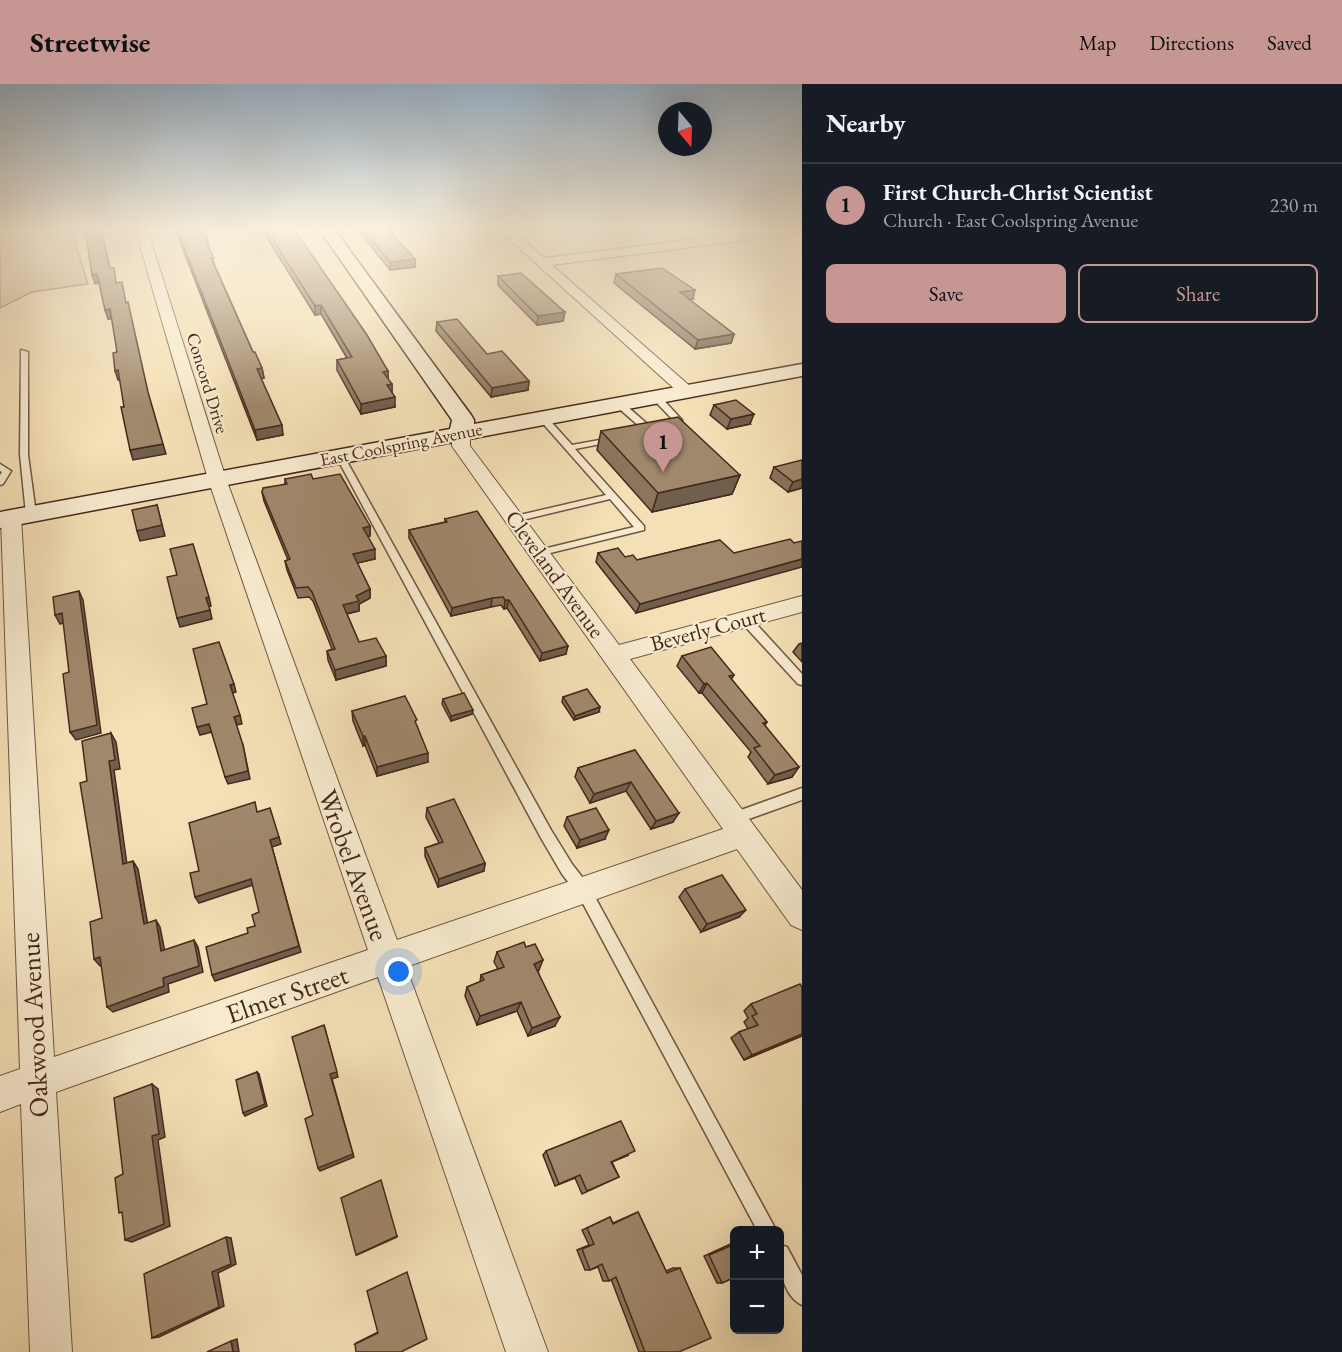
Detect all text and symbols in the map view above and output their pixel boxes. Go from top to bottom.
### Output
text: Streetwise [30,24,150,60]
text: Map [1079,29,1116,56]
text: Directions [1149,29,1234,56]
text: Saved [1267,29,1312,56]
north arrow [658,102,712,156]
text: Nearby [826,106,906,140]
text: First Church-Christ Scientist [883,178,1153,207]
text: 1 [840,192,851,218]
text: 230 m [1270,192,1318,218]
text: Church · East Coolspring Avenue [883,207,1138,233]
button: Save [826,264,1066,323]
button: Share [1078,264,1318,323]
street label: Concord Drive [182,330,234,436]
street label: East Coolspring Avenue [318,417,484,471]
pin: 1 [644,422,682,472]
street label: Cleveland Avenue [499,504,611,644]
street label: Beverly Court [647,600,769,658]
street label: Wrobel Avenue [310,785,398,945]
street label: Oakwood Avenue [12,932,56,1118]
street label: Elmer Street [221,957,353,1031]
your location [384,957,413,986]
map controls [730,1226,784,1334]
button: + [730,1226,784,1280]
button: − [730,1280,784,1334]

